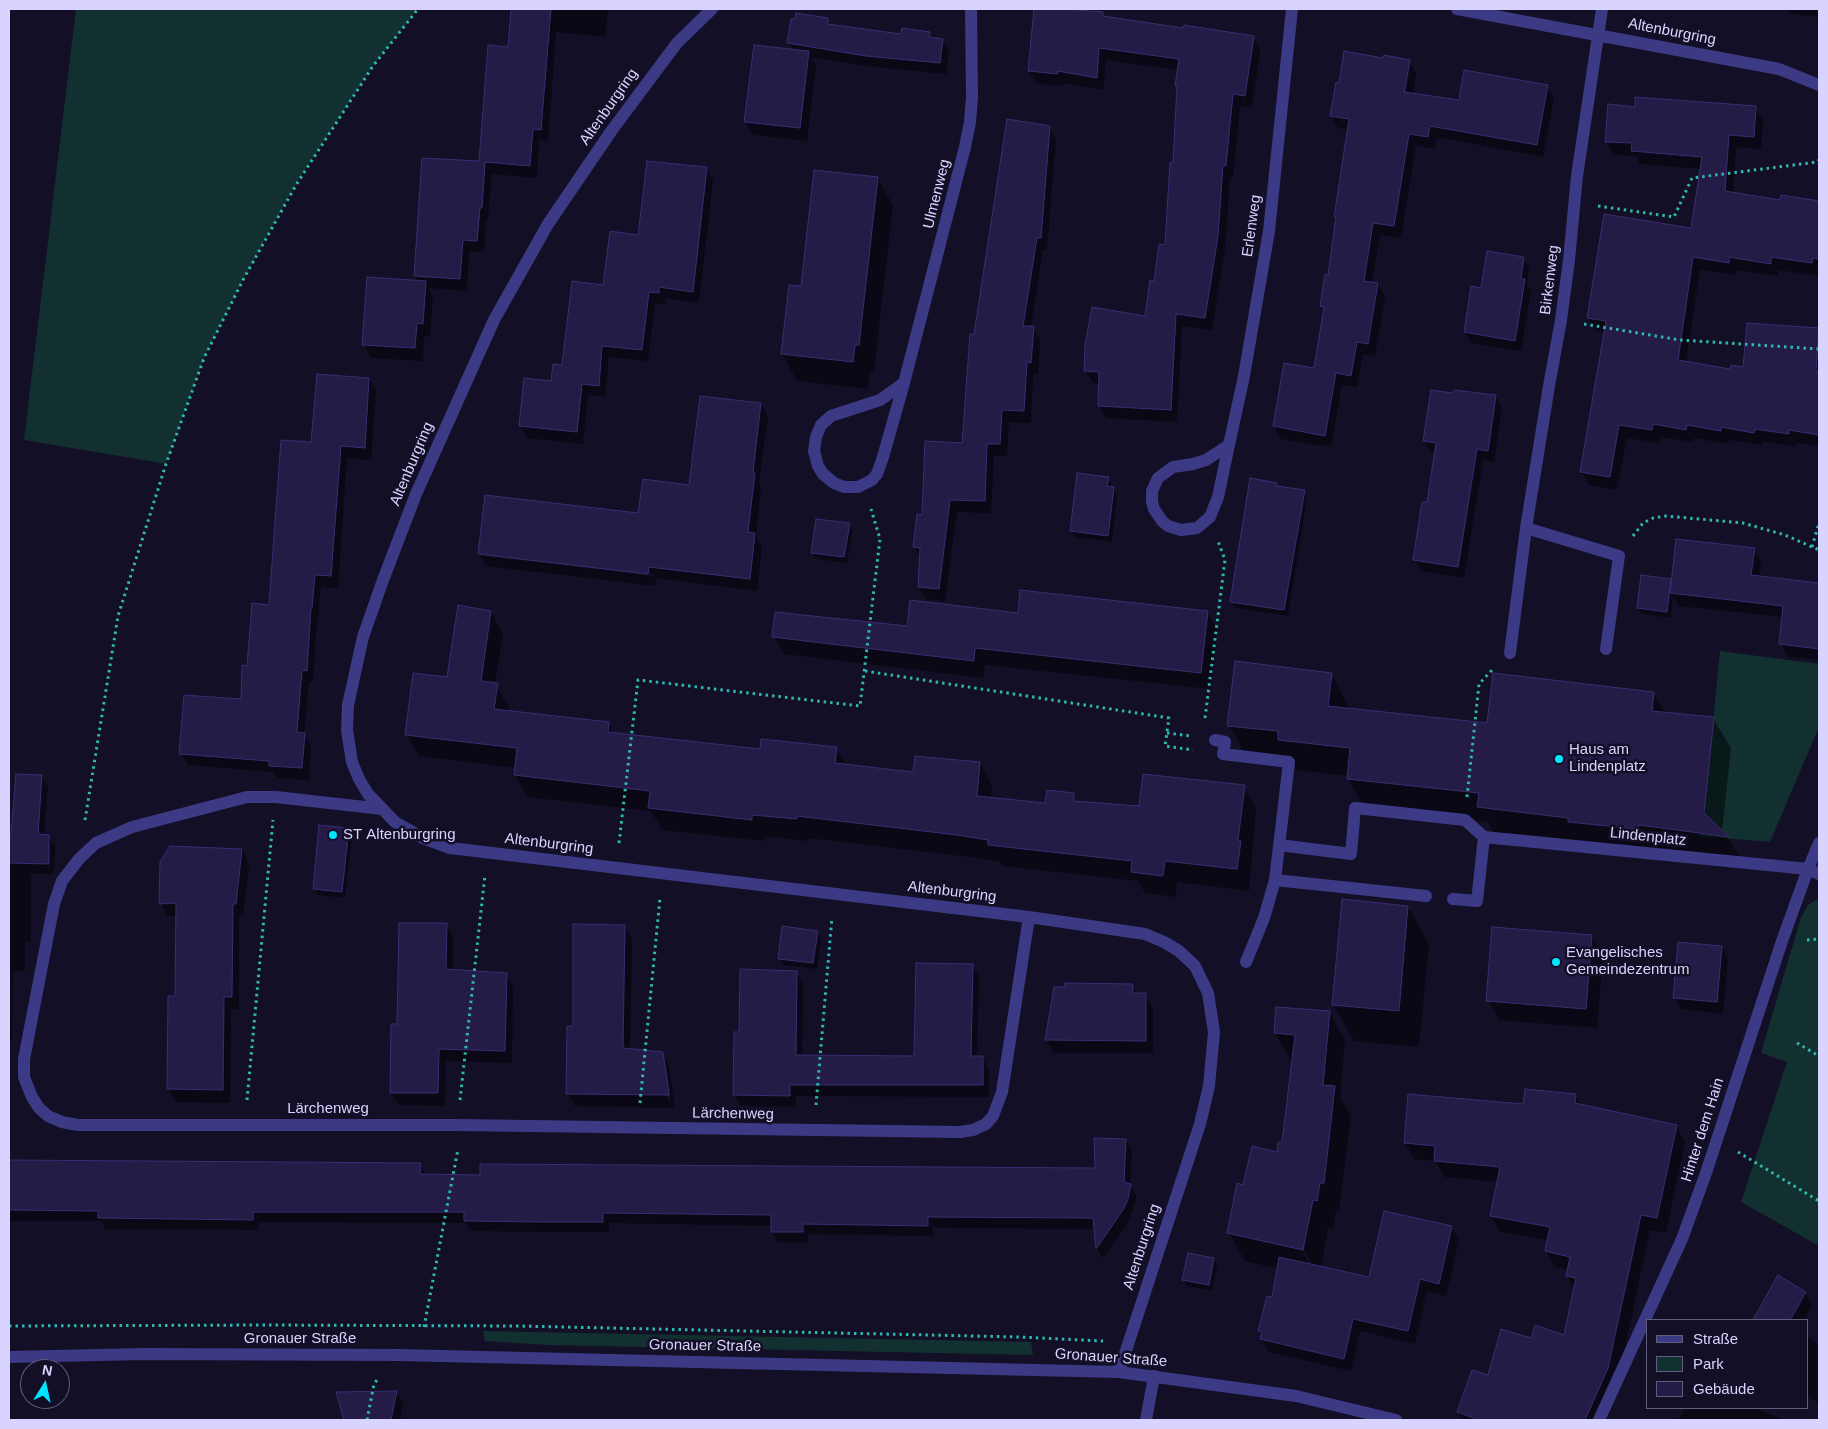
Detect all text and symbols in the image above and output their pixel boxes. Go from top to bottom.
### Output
street label: Altenburgring [1626,15,1718,49]
street label: Altenburgring [576,65,642,149]
street label: Ulmenweg [920,157,954,231]
street label: Erlenweg [1239,194,1265,258]
street label: Birkenweg [1537,244,1563,316]
street label: Altenburgring [386,419,438,509]
place label: Haus am Lindenplatz [1569,741,1646,776]
marker: Haus am Lindenplatz [1553,753,1565,765]
street label: Lindenplatz [1609,824,1687,850]
place label: ST Altenburgring [343,826,456,844]
marker: ST Altenburgring [327,829,339,841]
street label: Altenburgring [504,830,594,858]
street label: Altenburgring [907,878,997,906]
place label: Evangelisches Gemeindezentrum [1566,944,1689,979]
marker: Evangelisches Gemeindezentrum [1550,956,1562,968]
street label: Hinter dem Hain [1678,1076,1728,1184]
street label: Lärchenweg [287,1100,369,1118]
street label: Lärchenweg [692,1104,774,1124]
street label: Altenburgring [1120,1202,1164,1292]
legend [1646,1319,1808,1409]
street label: Gronauer Straße [244,1330,356,1348]
text: Straße [1693,1330,1738,1347]
street label: Gronauer Straße [649,1336,761,1356]
street label: Gronauer Straße [1054,1345,1168,1371]
text: Park [1693,1355,1724,1372]
north arrow [20,1359,70,1409]
text: N [41,1361,54,1379]
text: Gebäude [1693,1380,1755,1397]

